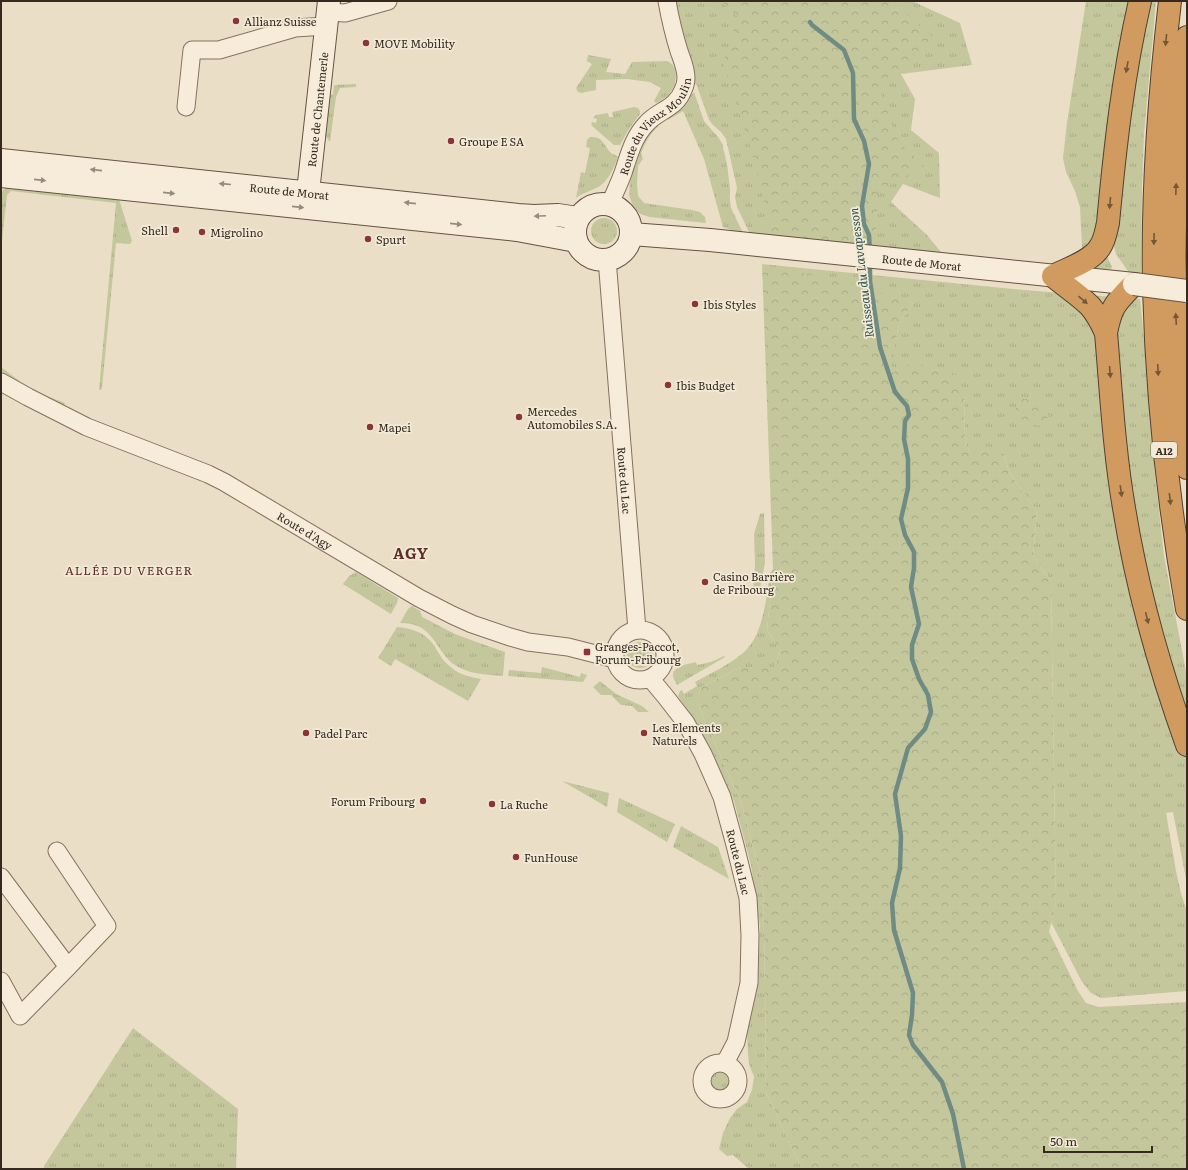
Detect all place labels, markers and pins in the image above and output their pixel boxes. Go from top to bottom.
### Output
place label: Allianz Suisse [244,13,317,29]
marker: Allianz Suisse [231,16,241,26]
place label: MOVE Mobility [374,35,456,51]
marker: MOVE Mobility [361,38,371,48]
place label: Groupe E SA [459,133,524,149]
marker: Groupe E SA [446,136,456,146]
place label: Shell [141,222,168,238]
place label: Migrolino [210,224,263,240]
marker: Shell [171,225,181,235]
marker: Migrolino [197,227,207,237]
place label: Spurt [376,231,406,247]
marker: Spurt [363,234,373,244]
place label: Ibis Styles [703,296,756,312]
marker: Ibis Styles [690,299,700,309]
place label: Ibis Budget [676,377,735,393]
marker: Ibis Budget [663,380,673,390]
place label: Mercedes Automobiles S.A. [527,403,617,432]
marker: Mercedes Automobiles S.A. [514,412,524,422]
place label: Mapei [378,419,411,435]
marker: Mapei [365,422,375,432]
place label: Casino Barrière de Fribourg [713,568,795,597]
marker: Casino Barrière de Fribourg [700,577,710,587]
place label: Granges-Paccot, Forum-Fribourg [595,638,682,667]
marker: Granges-Paccot, Forum-Fribourg [582,647,592,657]
place label: Les Elements Naturels [652,719,720,748]
place label: Padel Parc [314,725,368,741]
marker: Padel Parc [301,728,311,738]
marker: Les Elements Naturels [639,728,649,738]
place label: Forum Fribourg [331,793,416,809]
marker: Forum Fribourg [418,796,428,806]
place label: La Ruche [500,796,548,812]
marker: La Ruche [487,799,497,809]
place label: FunHouse [524,849,578,865]
marker: FunHouse [511,852,521,862]

